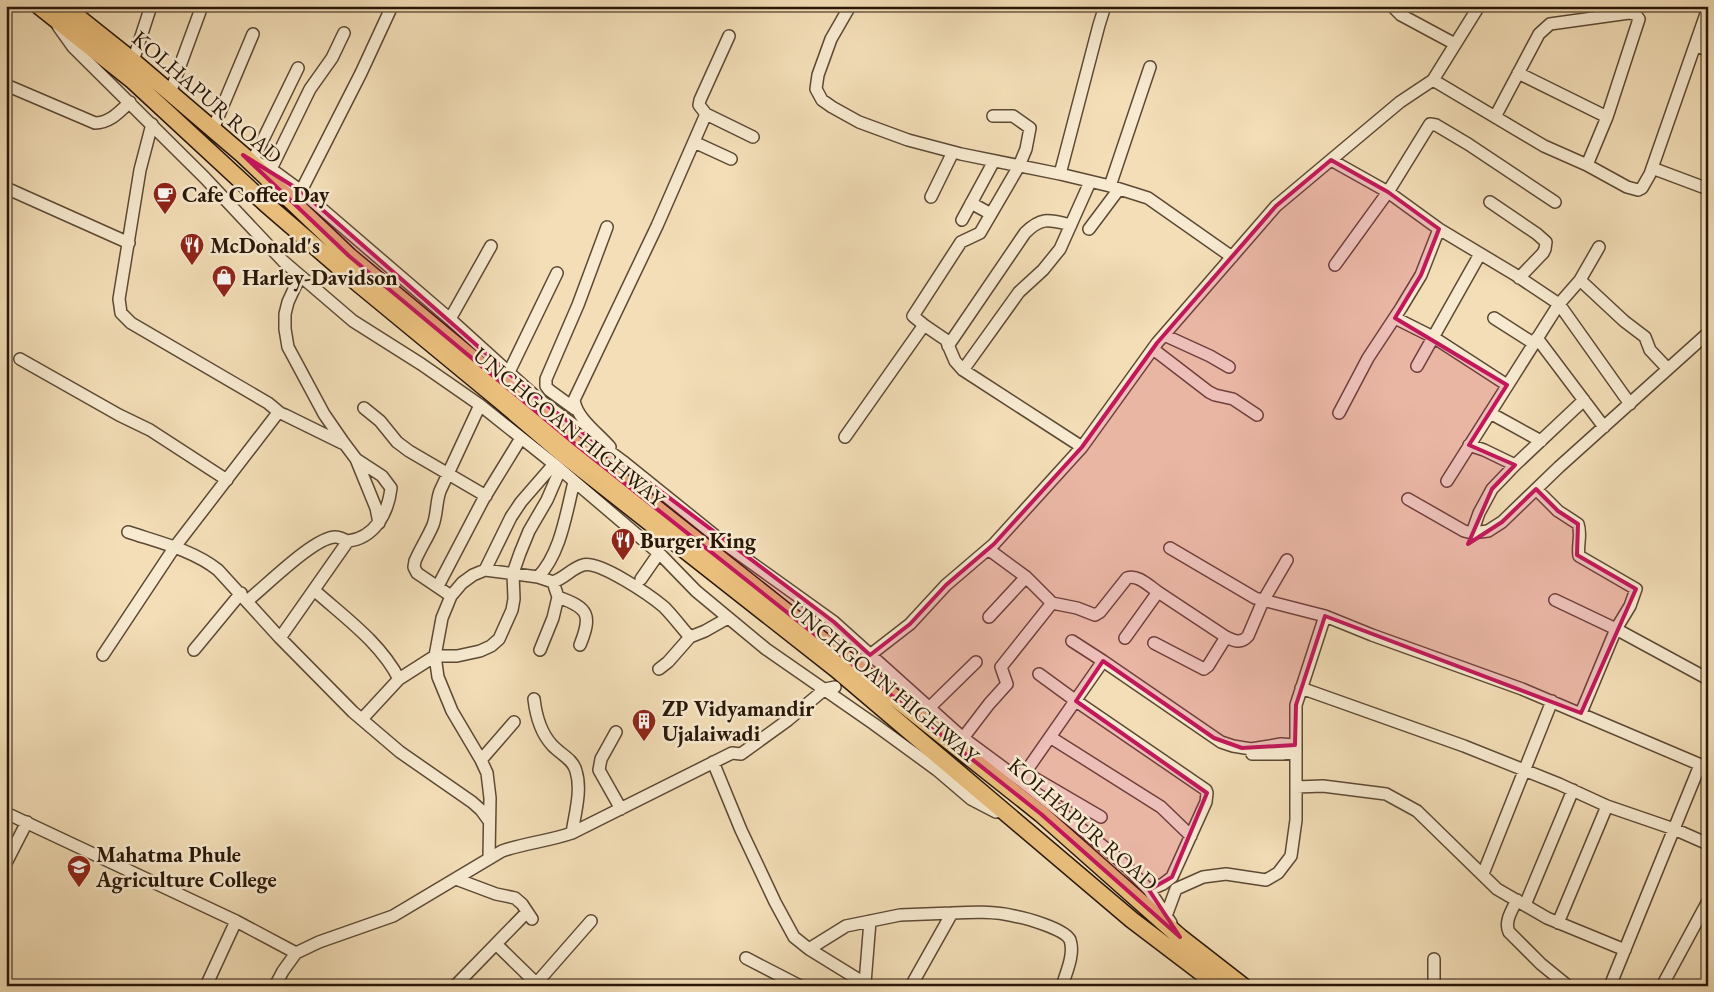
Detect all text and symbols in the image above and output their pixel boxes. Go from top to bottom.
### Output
street label: KOLHAPUR ROAD [126,24,288,170]
place label: Cafe Coffee Day [182,180,330,209]
cafe icon: Cafe Coffee Day [152,181,178,215]
place label: McDonald's [210,231,320,260]
restaurant icon: McDonald's [179,232,205,266]
place label: Harley-Davidson [242,263,398,292]
shop icon: Harley-Davidson [211,264,237,298]
street label: UNCHGOAN HIGHWAY [467,341,672,514]
place label: Burger King [640,526,757,555]
restaurant icon: Burger King [610,527,636,561]
street label: UNCHGOAN HIGHWAY [783,594,986,771]
place label: ZP Vidyamandir Ujalaiwadi [662,694,815,748]
building icon: ZP Vidyamandir Ujalaiwadi [631,708,657,742]
street label: KOLHAPUR ROAD [1002,751,1164,897]
place label: Mahatma Phule Agriculture College [95,840,277,894]
school or university icon: Mahatma Phule Agriculture College [66,854,92,888]

